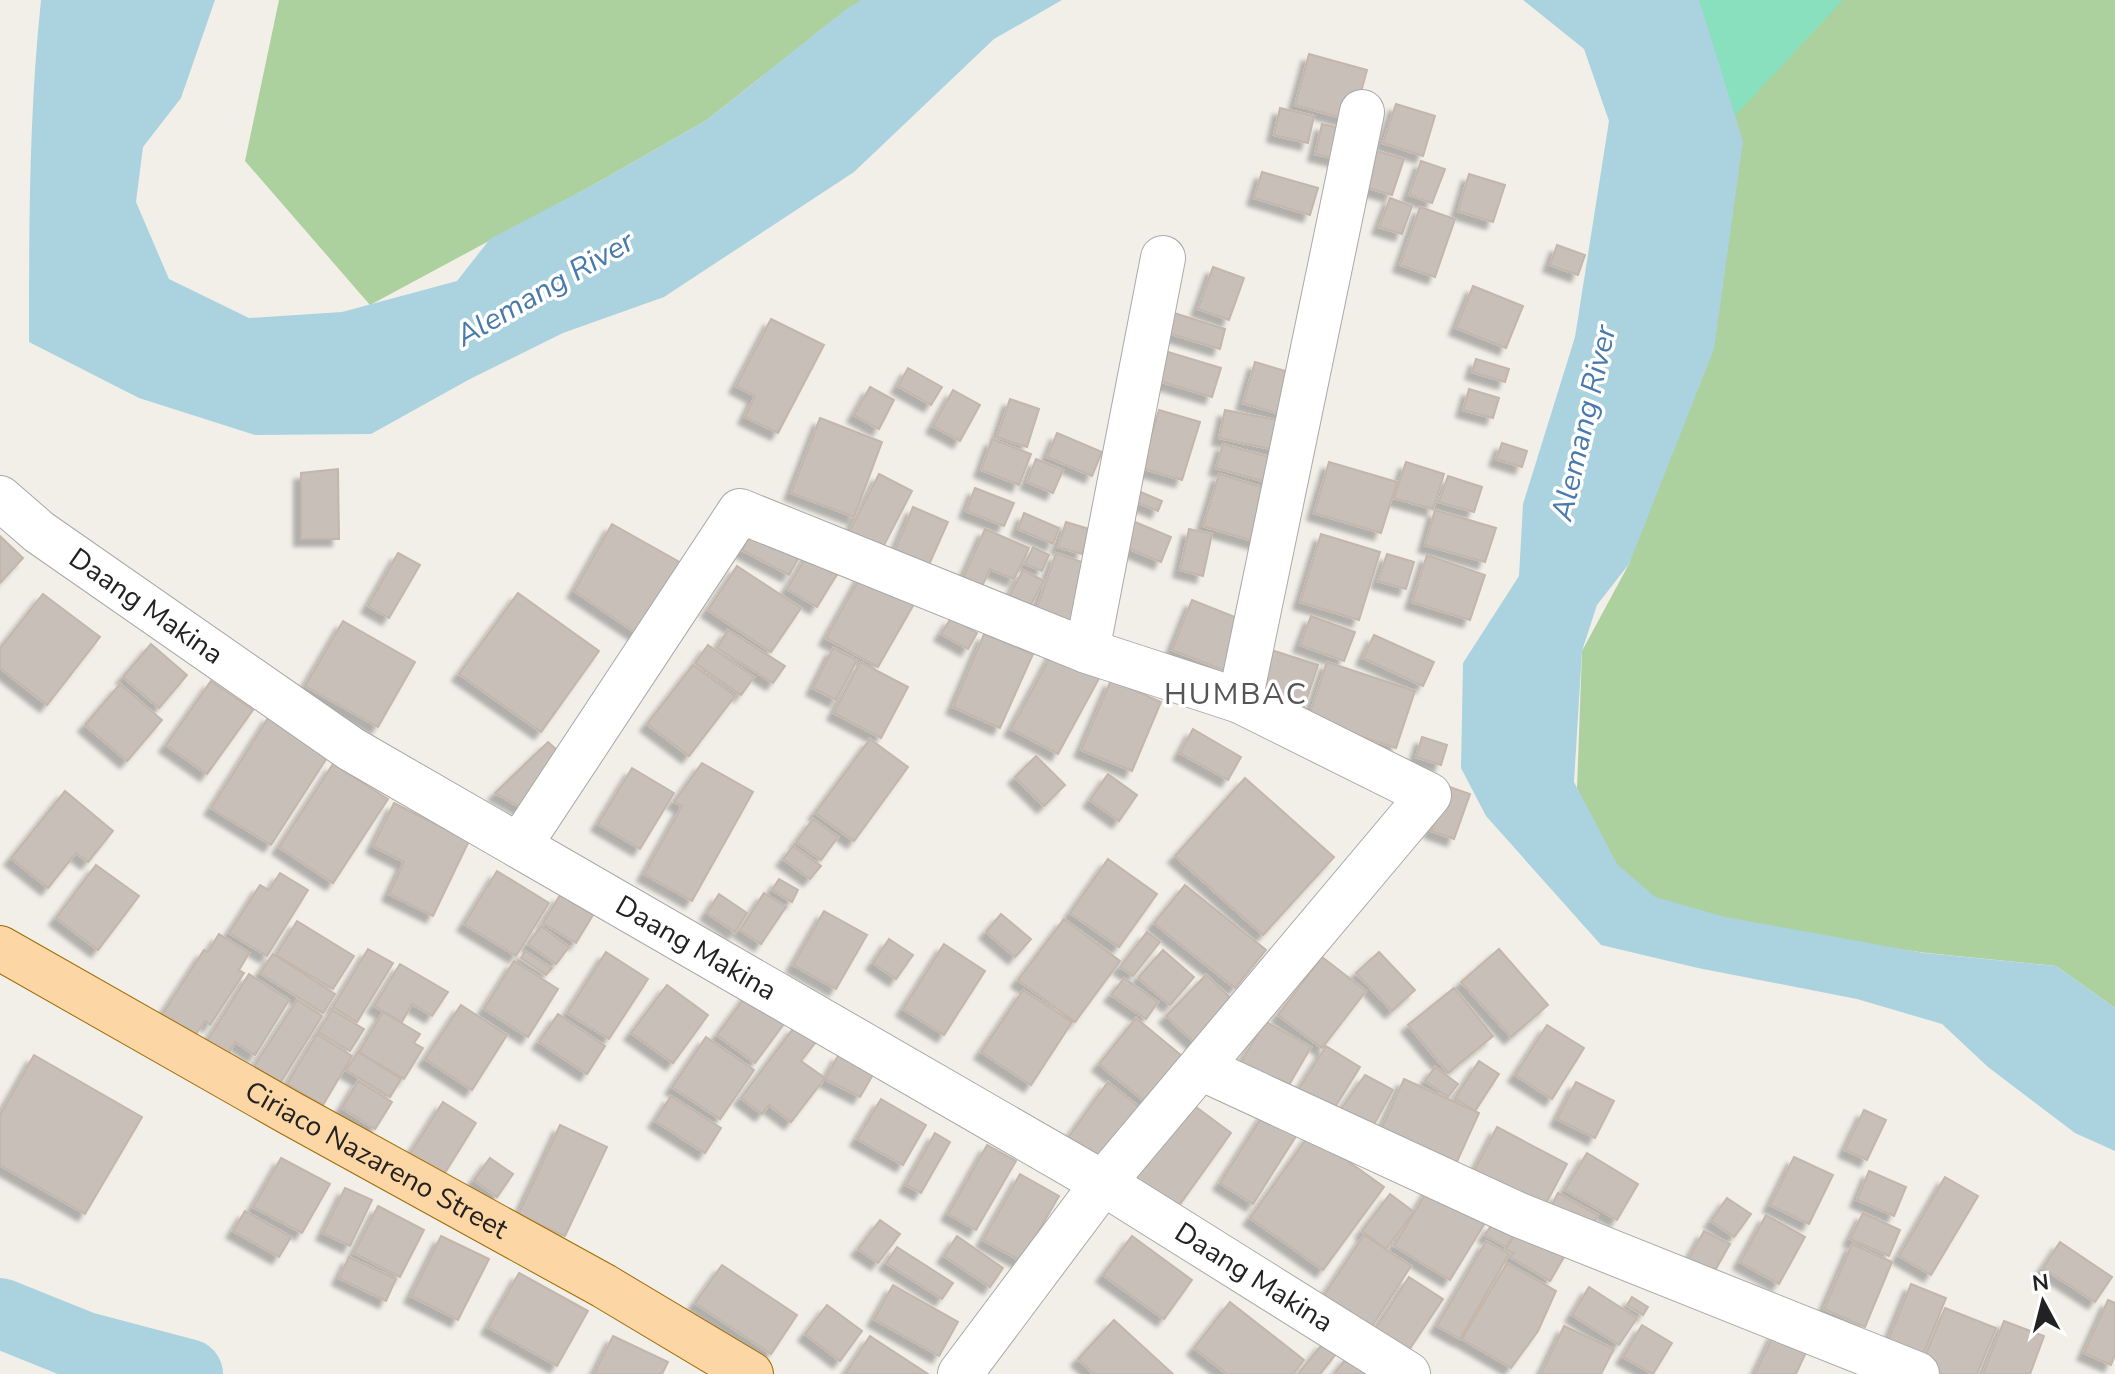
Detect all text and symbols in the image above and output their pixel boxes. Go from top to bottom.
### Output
water label: Alemang River [448,221,643,357]
water label: Alemang River [1541,320,1627,526]
street label: Daang Makina [61,539,231,673]
district label: HUMBAC [1164,674,1308,715]
street label: Daang Makina [608,887,783,1010]
street label: Ciriaco Nazareno Street [238,1072,515,1248]
street label: Daang Makina [1167,1214,1340,1341]
north arrow [2003,1262,2083,1342]
text: N [2031,1267,2051,1299]

